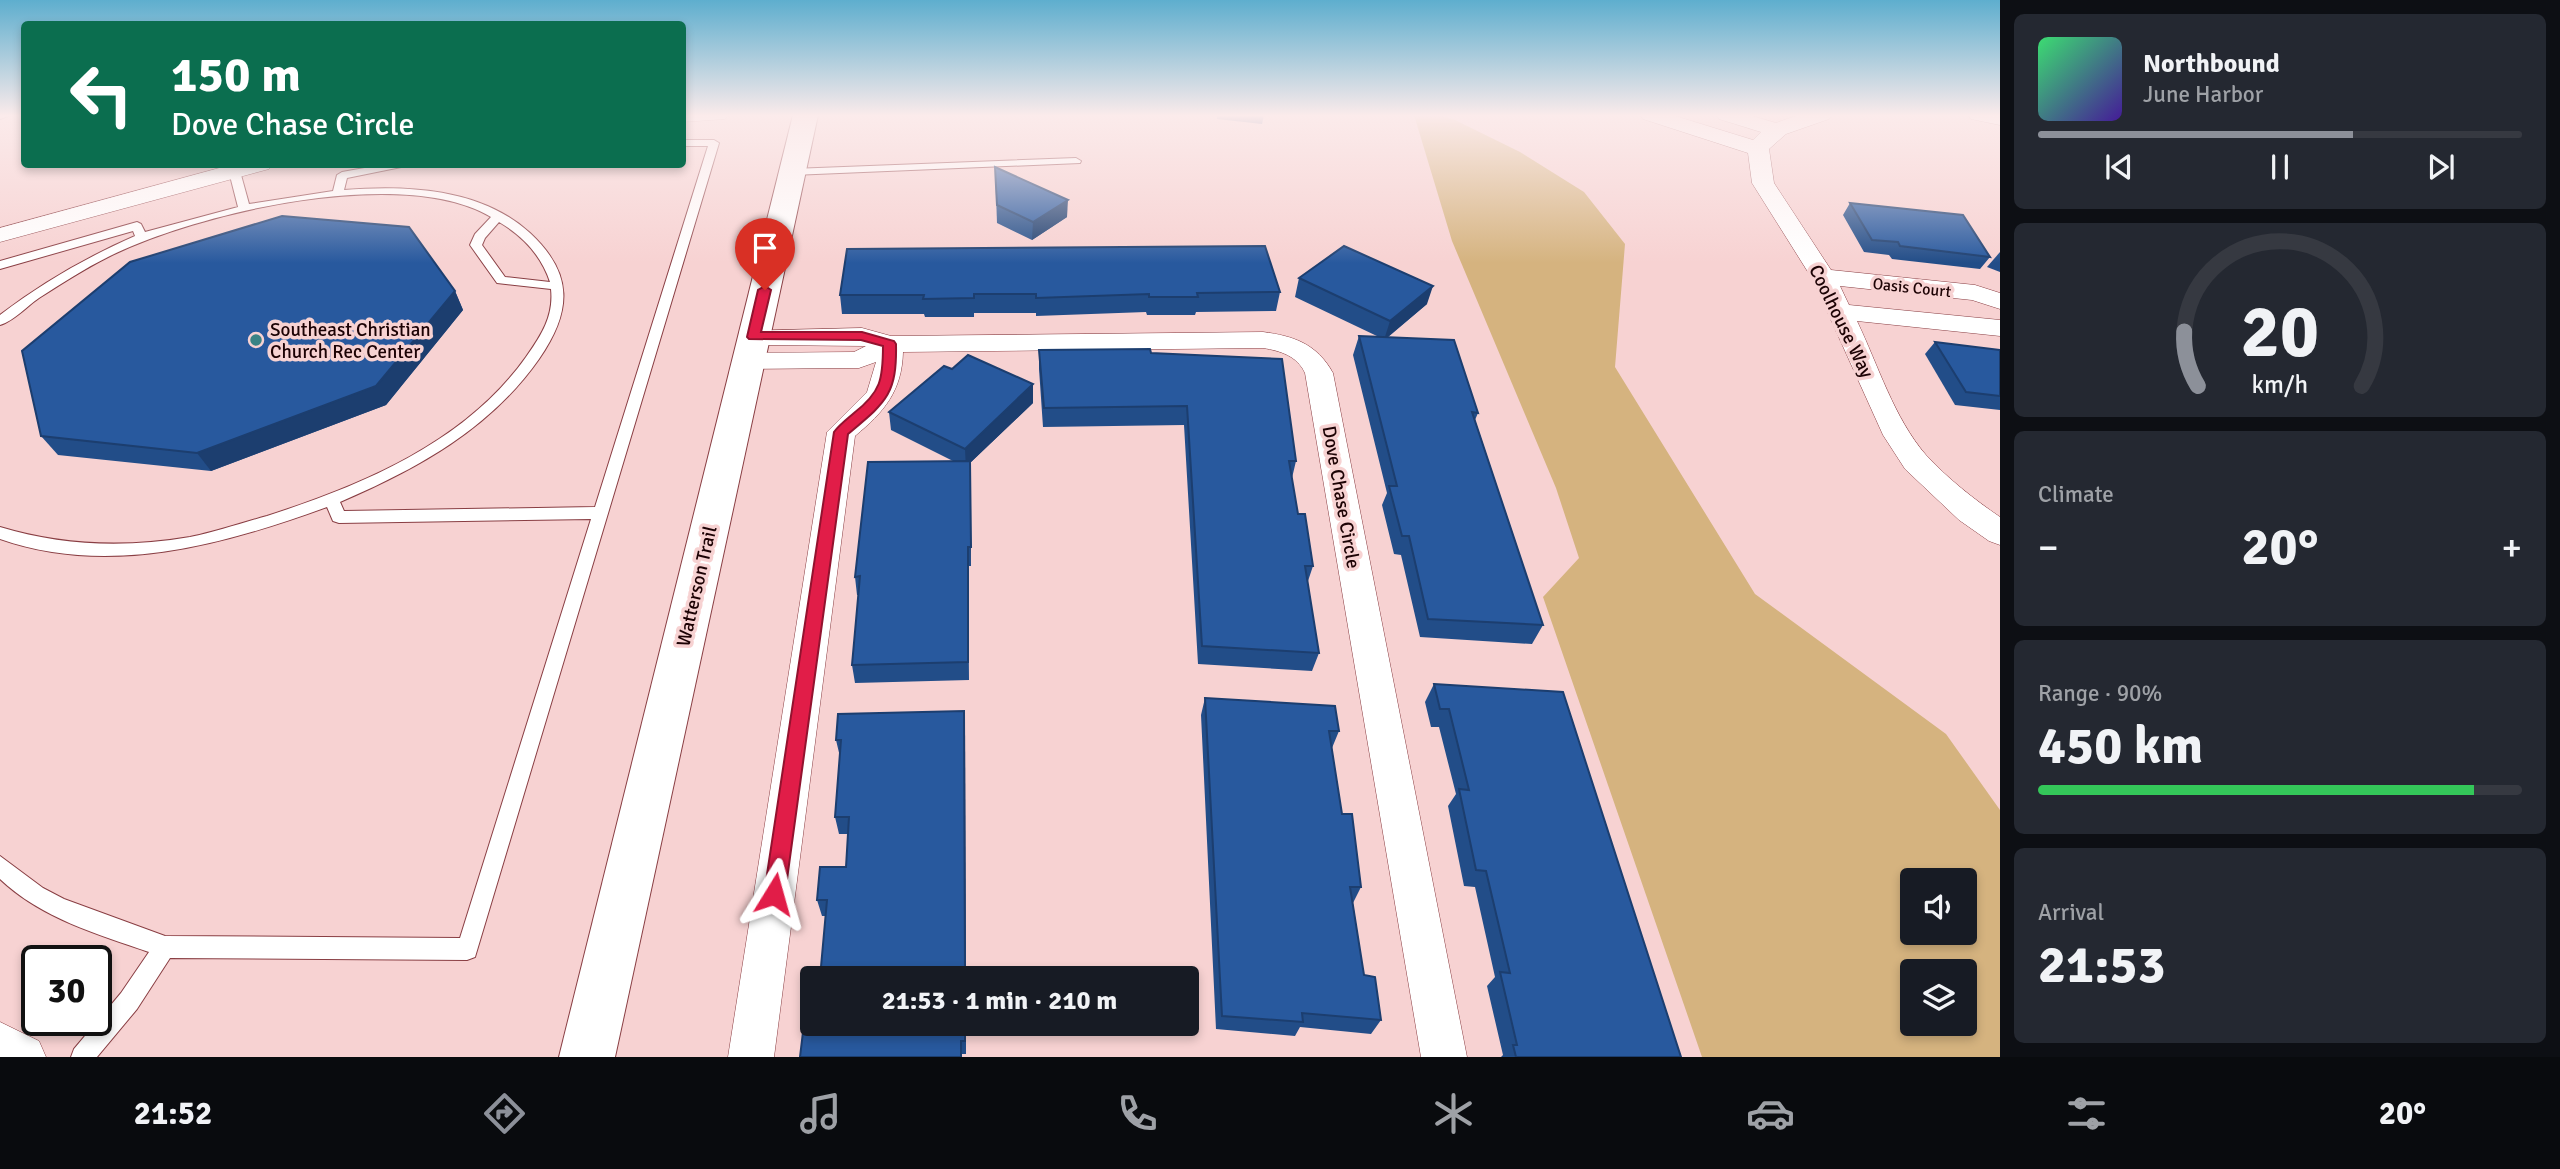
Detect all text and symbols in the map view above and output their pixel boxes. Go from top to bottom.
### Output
text: 150 m [171,45,301,105]
text: Northbound [2143,48,2280,80]
icon: left [56,49,147,140]
text: June Harbor [2143,80,2263,109]
text: Dove Chase Circle [171,105,415,144]
icon: previous [2100,148,2138,186]
icon: pause [2261,148,2299,186]
icon: next [2422,148,2460,186]
pin [735,218,795,290]
icon: arrive [746,229,784,267]
street label: Coolhouse Way [1803,261,1879,382]
street label: Oasis Court [1872,274,1952,302]
text: 20 [2241,288,2319,377]
place label: Southeast Christian Church Rec Center [270,318,431,364]
marker: Southeast Christian Church Rec Center [248,332,264,348]
text: km/h [2252,369,2308,400]
street label: Dove Chase Circle [1317,424,1365,570]
text: Climate [2038,480,2114,509]
text: 20° [2242,515,2318,579]
street label: Watterson Trail [671,524,722,649]
text: − [2038,524,2059,571]
text: + [2501,524,2522,571]
text: Range · 90% [2038,679,2162,708]
text: 450 km [2038,714,2203,778]
position arrow [737,857,811,931]
map controls [1900,868,1977,1036]
button: sound [1900,868,1977,945]
text: Arrival [2038,898,2104,927]
text: 21:53 [2038,933,2166,997]
speed limit sign: 30 [21,945,112,1036]
button: layers [1900,959,1977,1036]
text: 21:53 · 1 min · 210 m [882,985,1117,1017]
icon: directions [480,1089,529,1138]
icon: music [796,1089,845,1138]
icon: phone [1113,1089,1162,1138]
icon: climate [1429,1089,1478,1138]
icon: car [1746,1089,1795,1138]
icon: filters [2062,1089,2111,1138]
text: 21:52 [134,1094,212,1133]
text: 20° [2379,1094,2426,1133]

